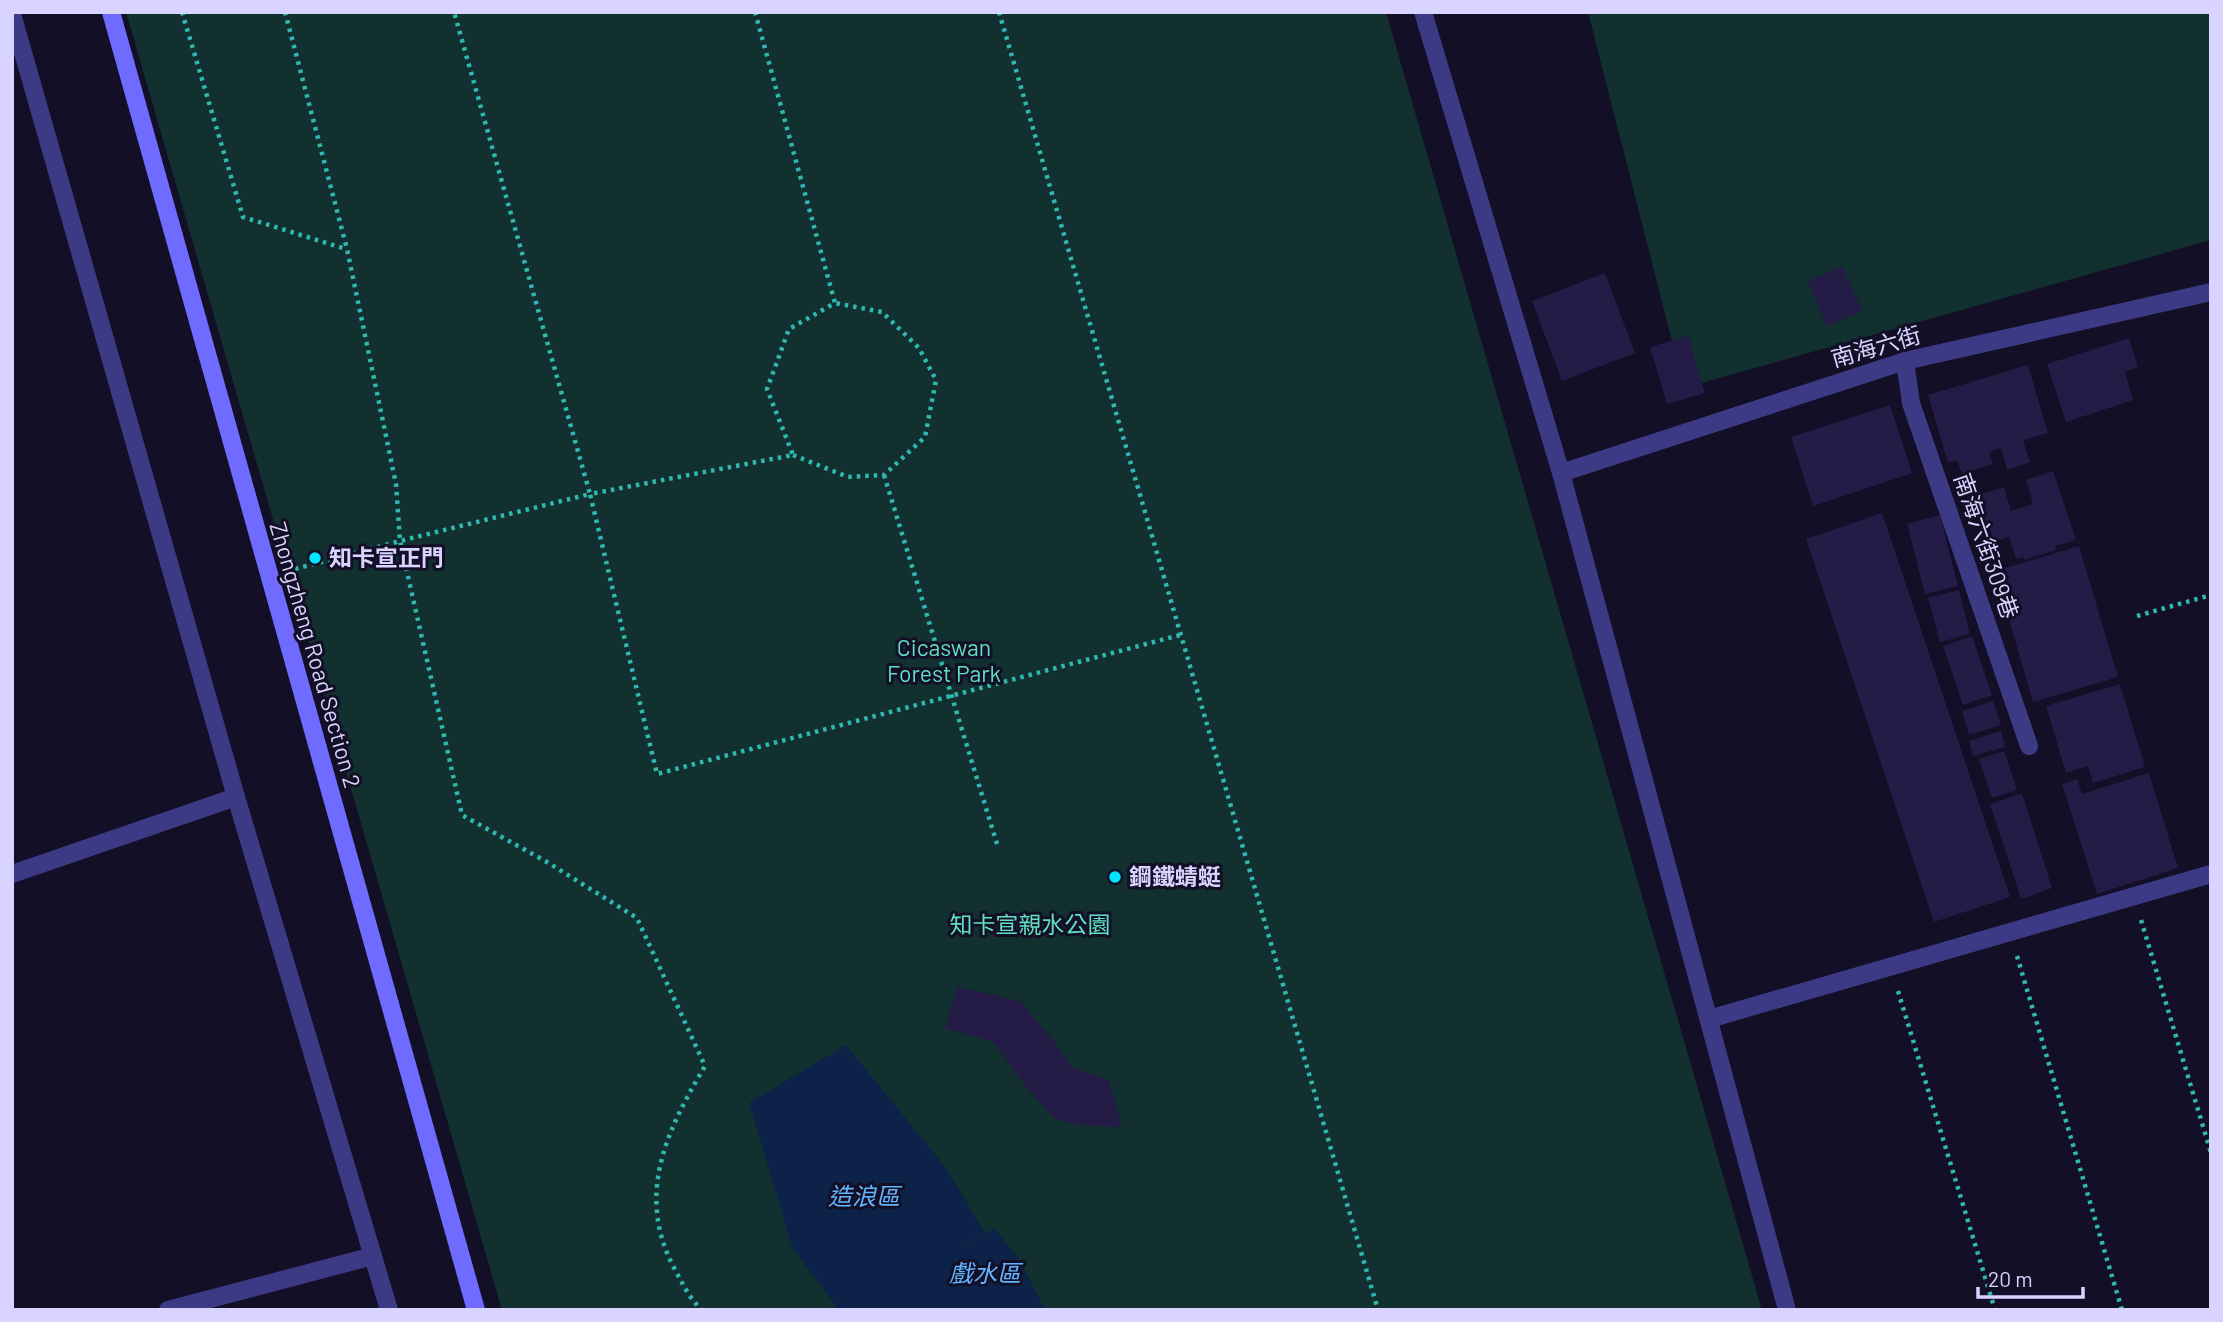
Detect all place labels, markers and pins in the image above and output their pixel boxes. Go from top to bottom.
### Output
place label: 知卡宣正門 [329,543,444,571]
marker: 知卡宣正門 [307,550,323,566]
place label: 鋼鐵蜻蜓 [1129,862,1221,890]
marker: 鋼鐵蜻蜓 [1107,869,1123,885]

